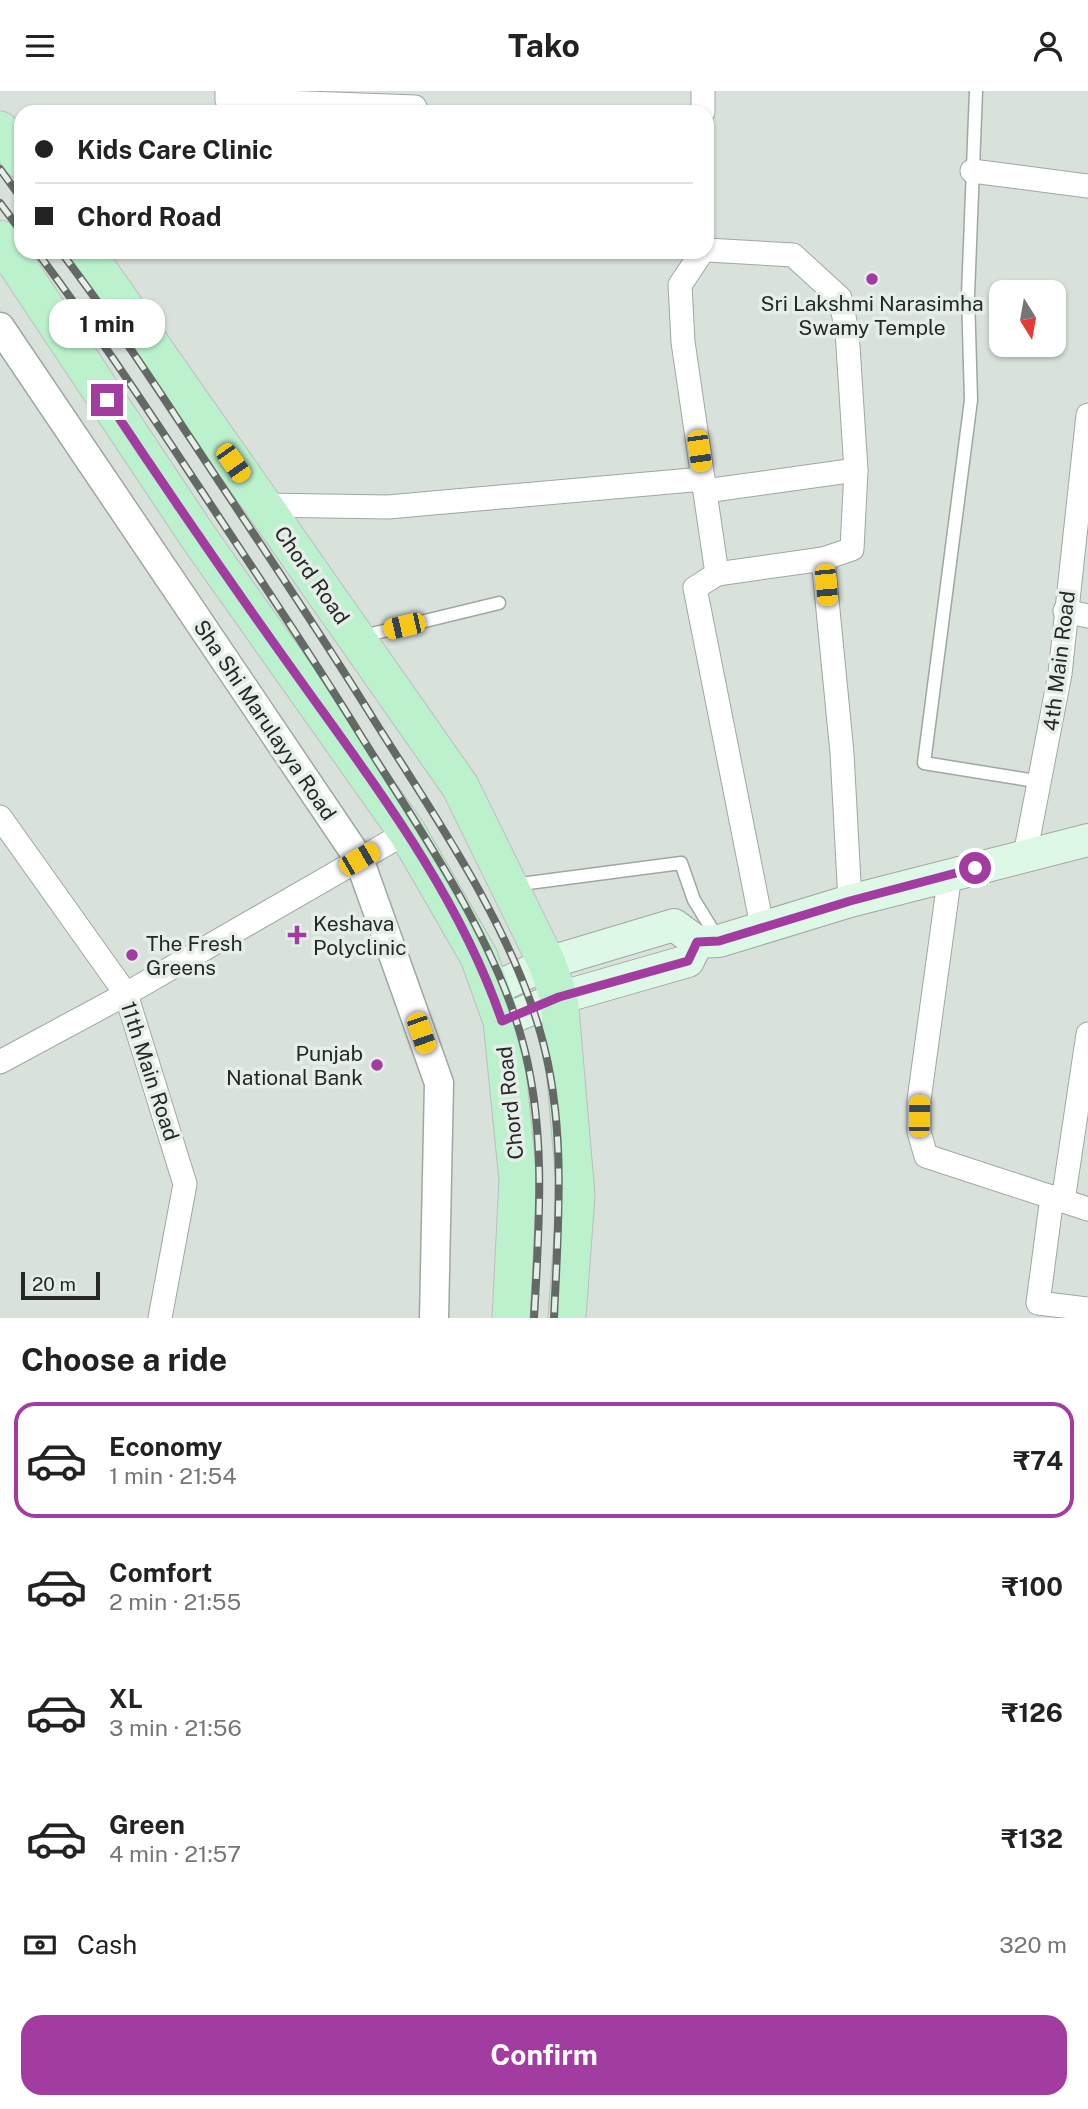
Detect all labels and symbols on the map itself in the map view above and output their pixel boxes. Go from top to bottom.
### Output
marker: Sri Lakshmi Narasimha Swamy Temple [864,271,880,287]
north arrow [989,280,1066,357]
place label: Sri Lakshmi Narasimha Swamy Temple [760,291,984,340]
callout: 1 min [49,299,165,347]
route end [91,384,123,416]
car [686,429,713,473]
car [213,440,254,486]
street label: Chord Road [269,521,355,629]
car [814,563,839,607]
street label: 4th Main Road [1038,589,1080,733]
car [382,611,427,641]
street label: Sha Shi Marulayya Road [189,615,341,825]
car [336,839,383,879]
route start [959,852,991,884]
place label: Keshava Polyclinic [313,911,407,960]
marker: Keshava Polyclinic [287,925,307,945]
place label: The Fresh Greens [146,931,243,980]
marker: The Fresh Greens [124,947,140,963]
street label: 11th Main Road [116,998,184,1144]
car [405,1010,438,1056]
place label: Punjab National Bank [226,1041,363,1090]
street label: Chord Road [492,1045,528,1161]
marker: Punjab National Bank [369,1057,385,1073]
car [909,1095,930,1137]
scale bar [21,1269,100,1301]

